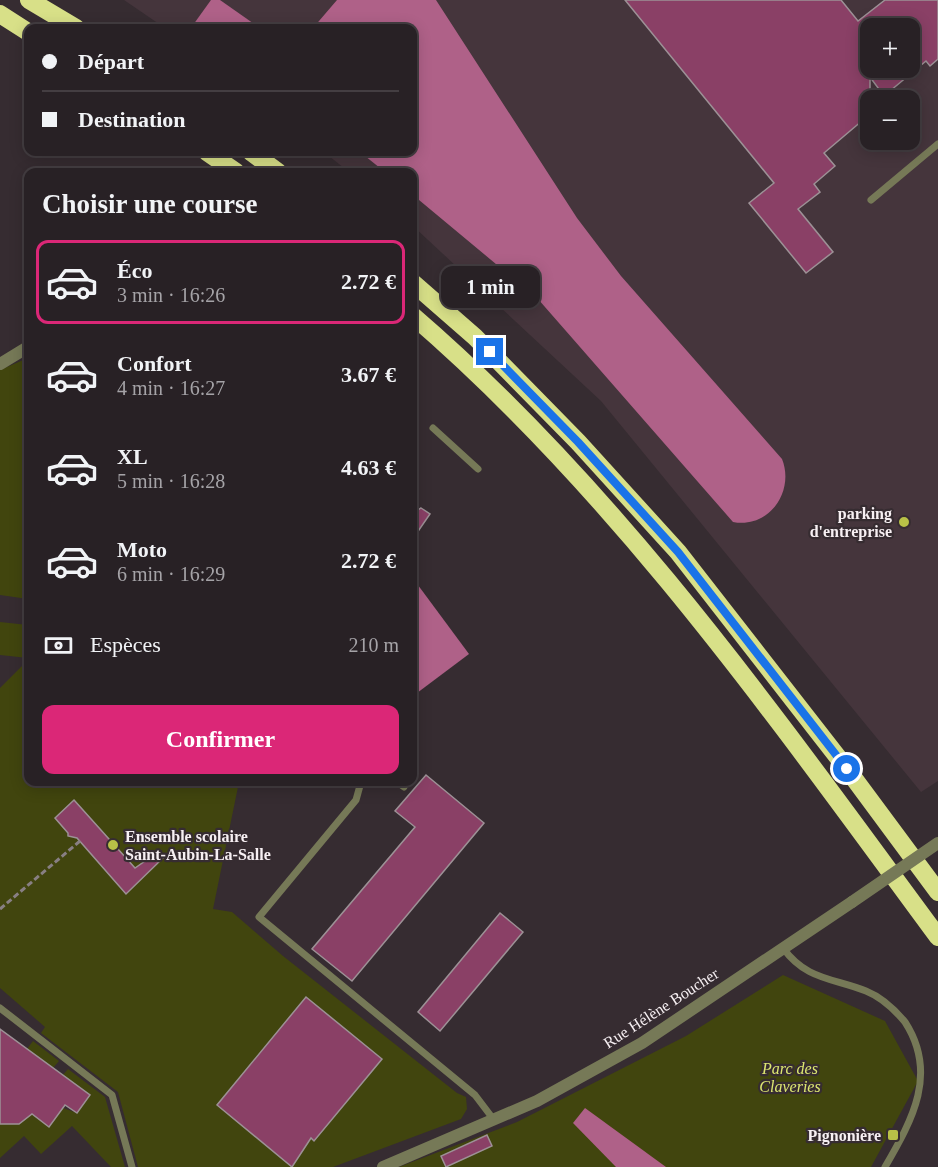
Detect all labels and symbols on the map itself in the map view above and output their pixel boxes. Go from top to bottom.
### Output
callout: 1 min [440,265,540,307]
route end [476,338,503,365]
place label: parking d'entreprise [810,505,892,541]
marker: parking d'entreprise [897,515,911,529]
route start [833,755,860,782]
place label: Ensemble scolaire Saint-Aubin-La-Salle [125,828,271,863]
marker: Ensemble scolaire Saint-Aubin-La-Salle [106,838,120,852]
street label: Rue Hélène Boucher [600,964,722,1051]
park label: Parc des Claveries [759,1060,821,1095]
place label: Pignonière [808,1127,881,1145]
marker: Pignonière [886,1128,900,1142]

